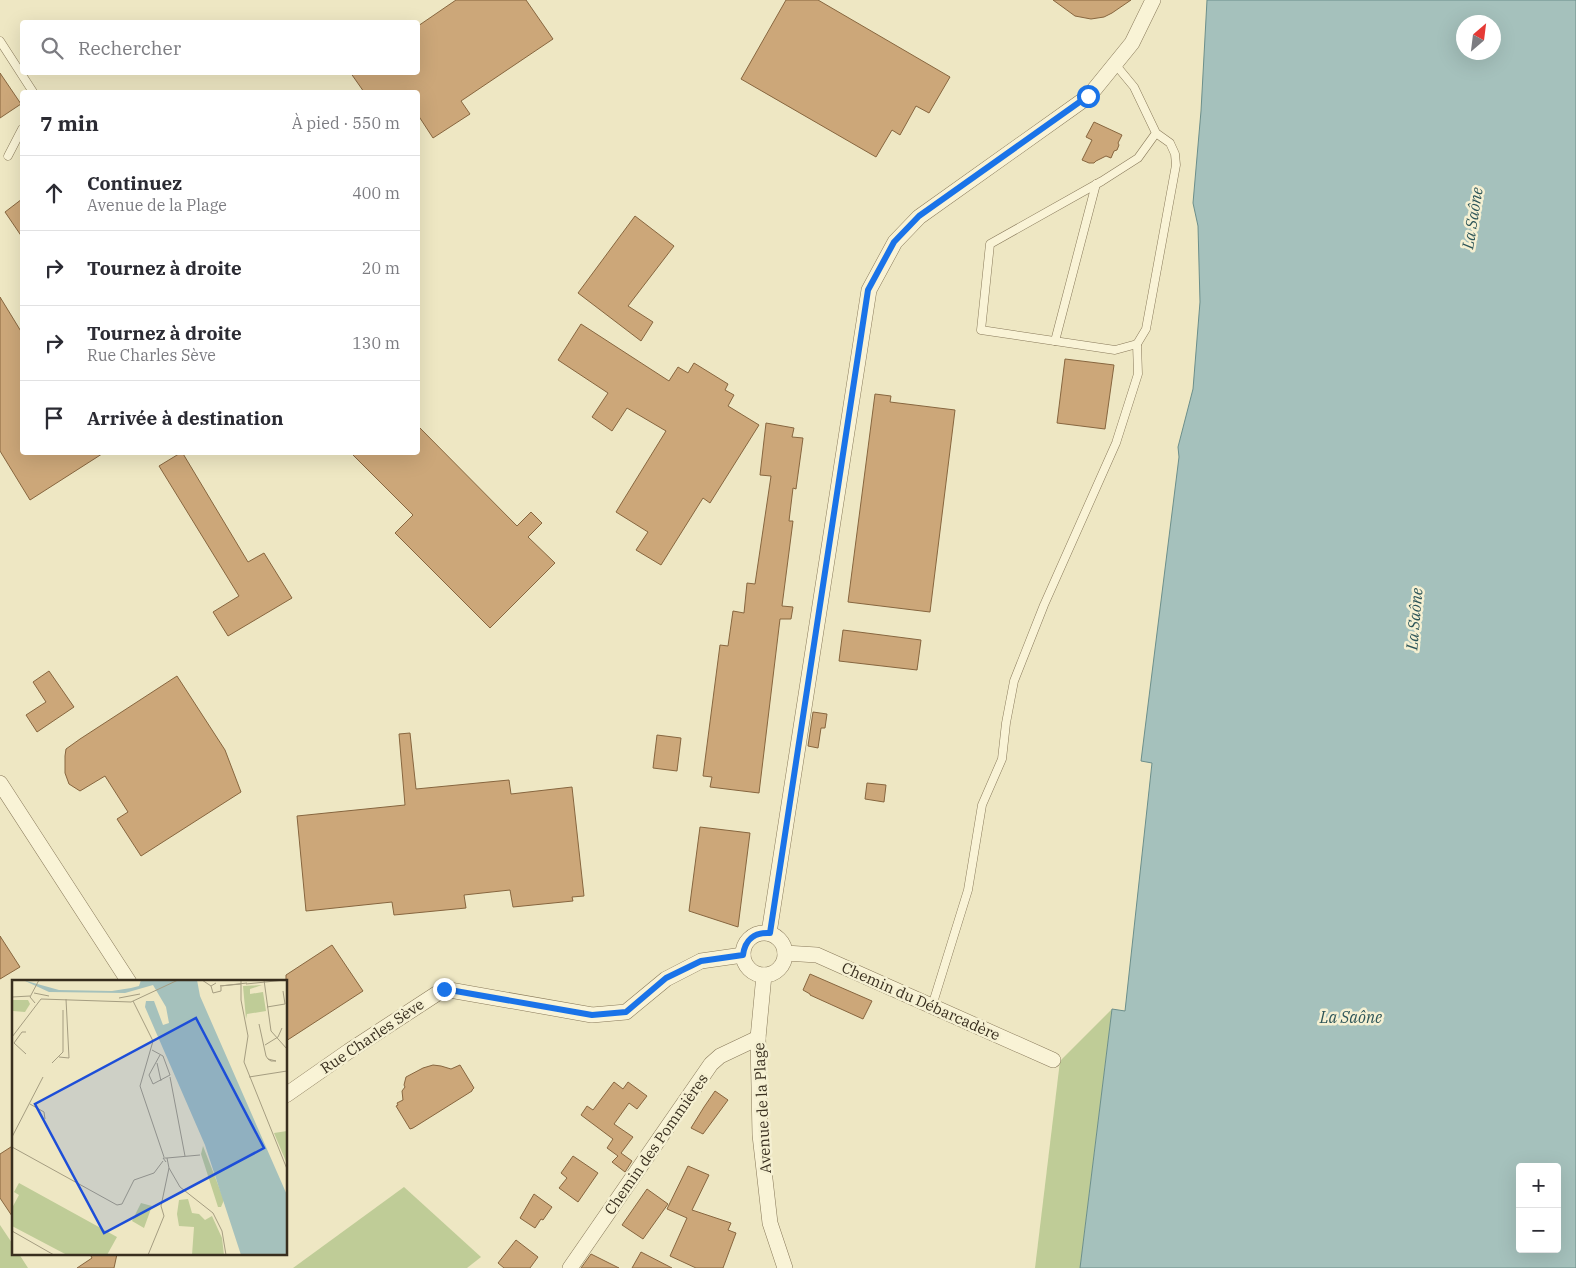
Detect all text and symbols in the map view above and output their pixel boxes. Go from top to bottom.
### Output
north arrow [1456,15,1501,60]
search box [20,20,420,75]
icon: search [38,34,66,62]
text: Rechercher [78,36,181,60]
route start [1077,85,1100,108]
text: 7 min [40,109,99,137]
text: À pied · 550 m [292,113,400,133]
text: Continuez [87,171,182,195]
icon: ahead [40,179,68,207]
text: 400 m [352,183,400,203]
water label: La Saône [1457,186,1487,251]
text: Avenue de la Plage [87,195,227,215]
icon: right [40,254,68,282]
text: Tournez à droite [87,256,242,280]
text: 20 m [362,258,400,278]
text: Tournez à droite [87,321,242,345]
icon: right [40,329,68,357]
text: 130 m [352,333,400,353]
text: Rue Charles Sève [87,345,216,365]
icon: arrive [40,404,68,432]
text: Arrivée à destination [87,406,284,430]
water label: La Saône [1401,587,1427,652]
street label: Chemin du Débarcadère [839,957,1003,1045]
route end [433,978,456,1001]
inset map [12,980,288,1256]
street label: Rue Charles Sève [317,994,427,1078]
water label: La Saône [1319,1007,1382,1027]
street label: Avenue de la Plage [749,1042,775,1174]
street label: Chemin des Pommières [600,1070,712,1218]
map controls [1516,1163,1561,1253]
button: + [1516,1163,1561,1208]
button: − [1516,1208,1561,1253]

